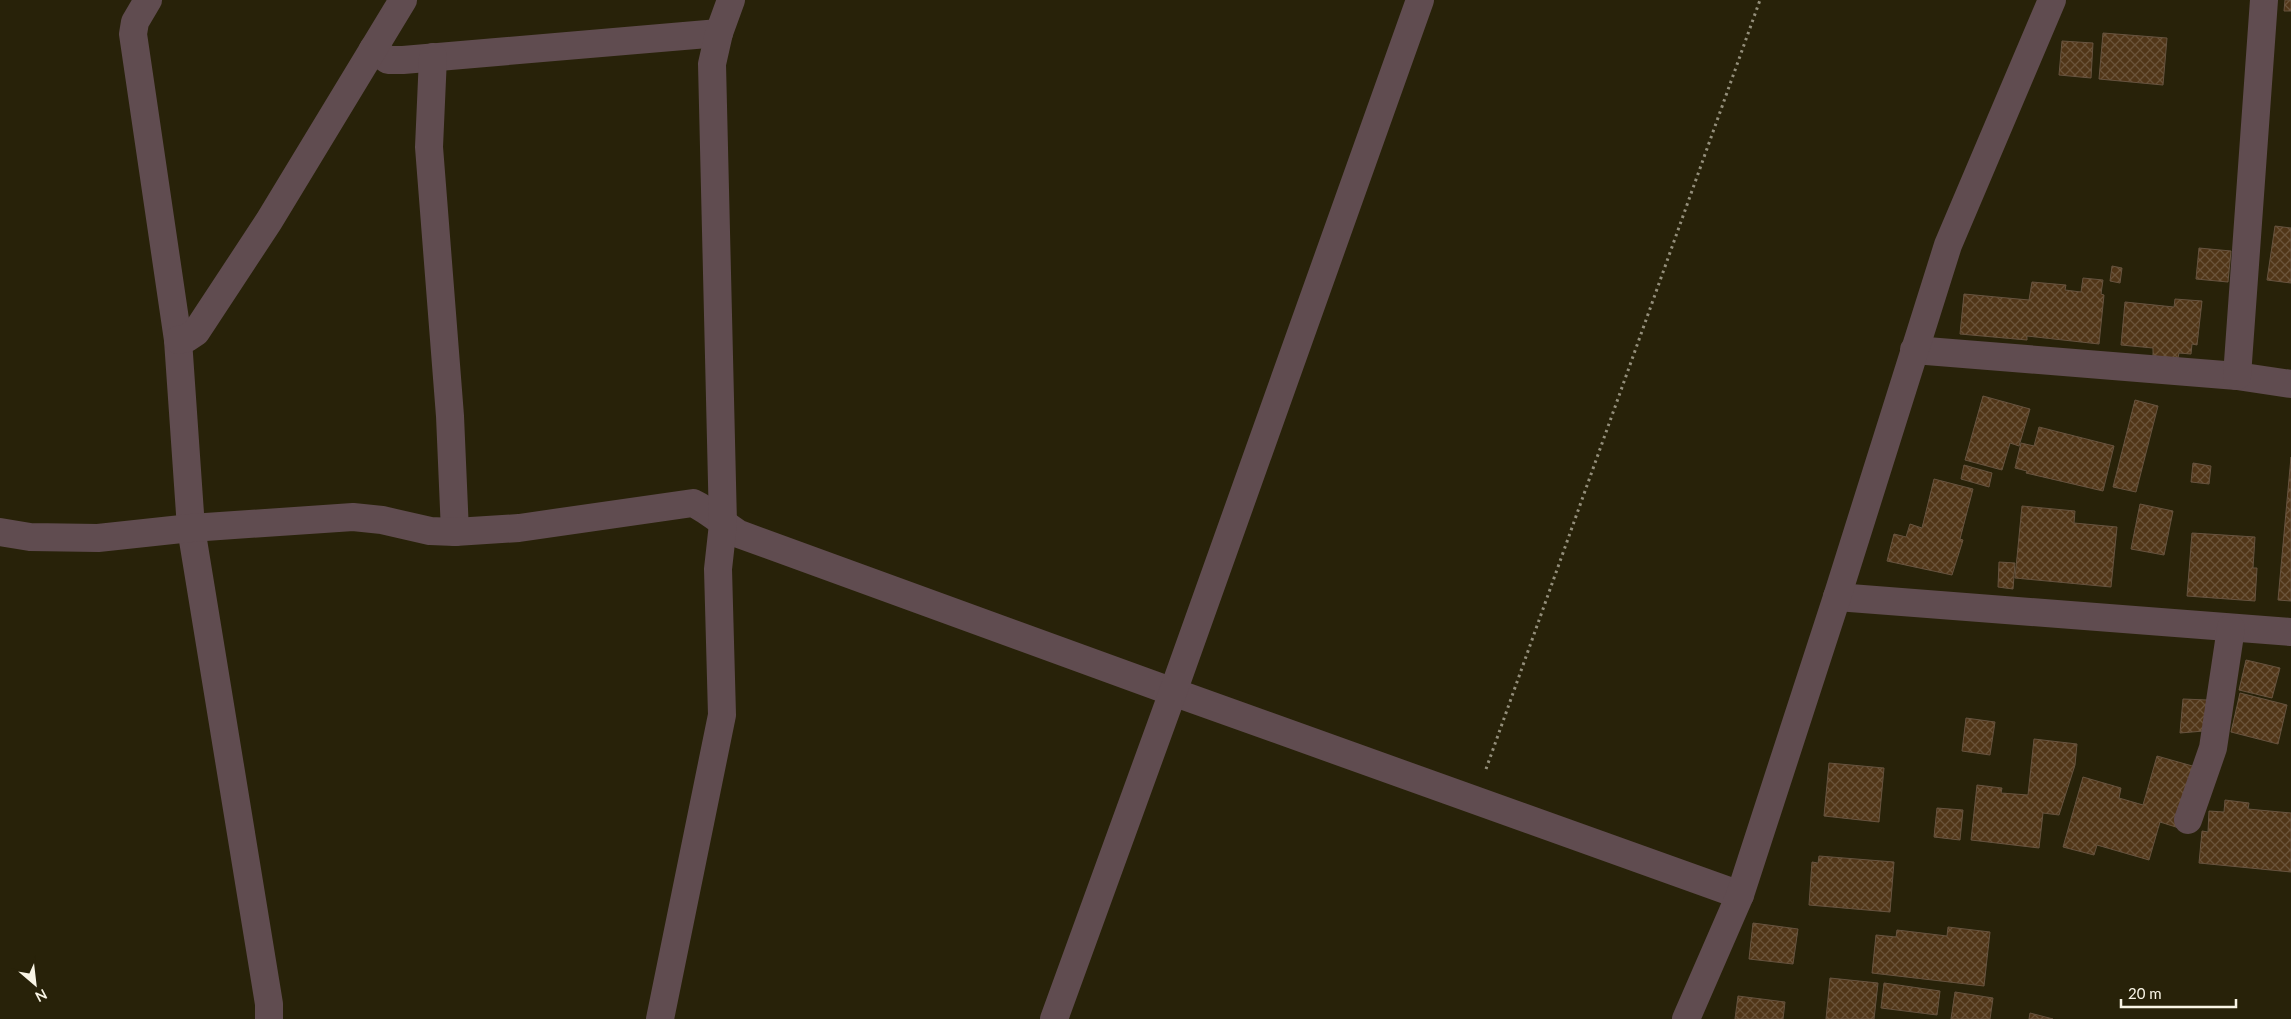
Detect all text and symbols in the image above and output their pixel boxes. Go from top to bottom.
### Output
north arrow [10,959,60,1009]
scale bar [2121,976,2236,1008]
text: 20 m [2128,984,2162,1002]
text: N [33,986,50,1006]

